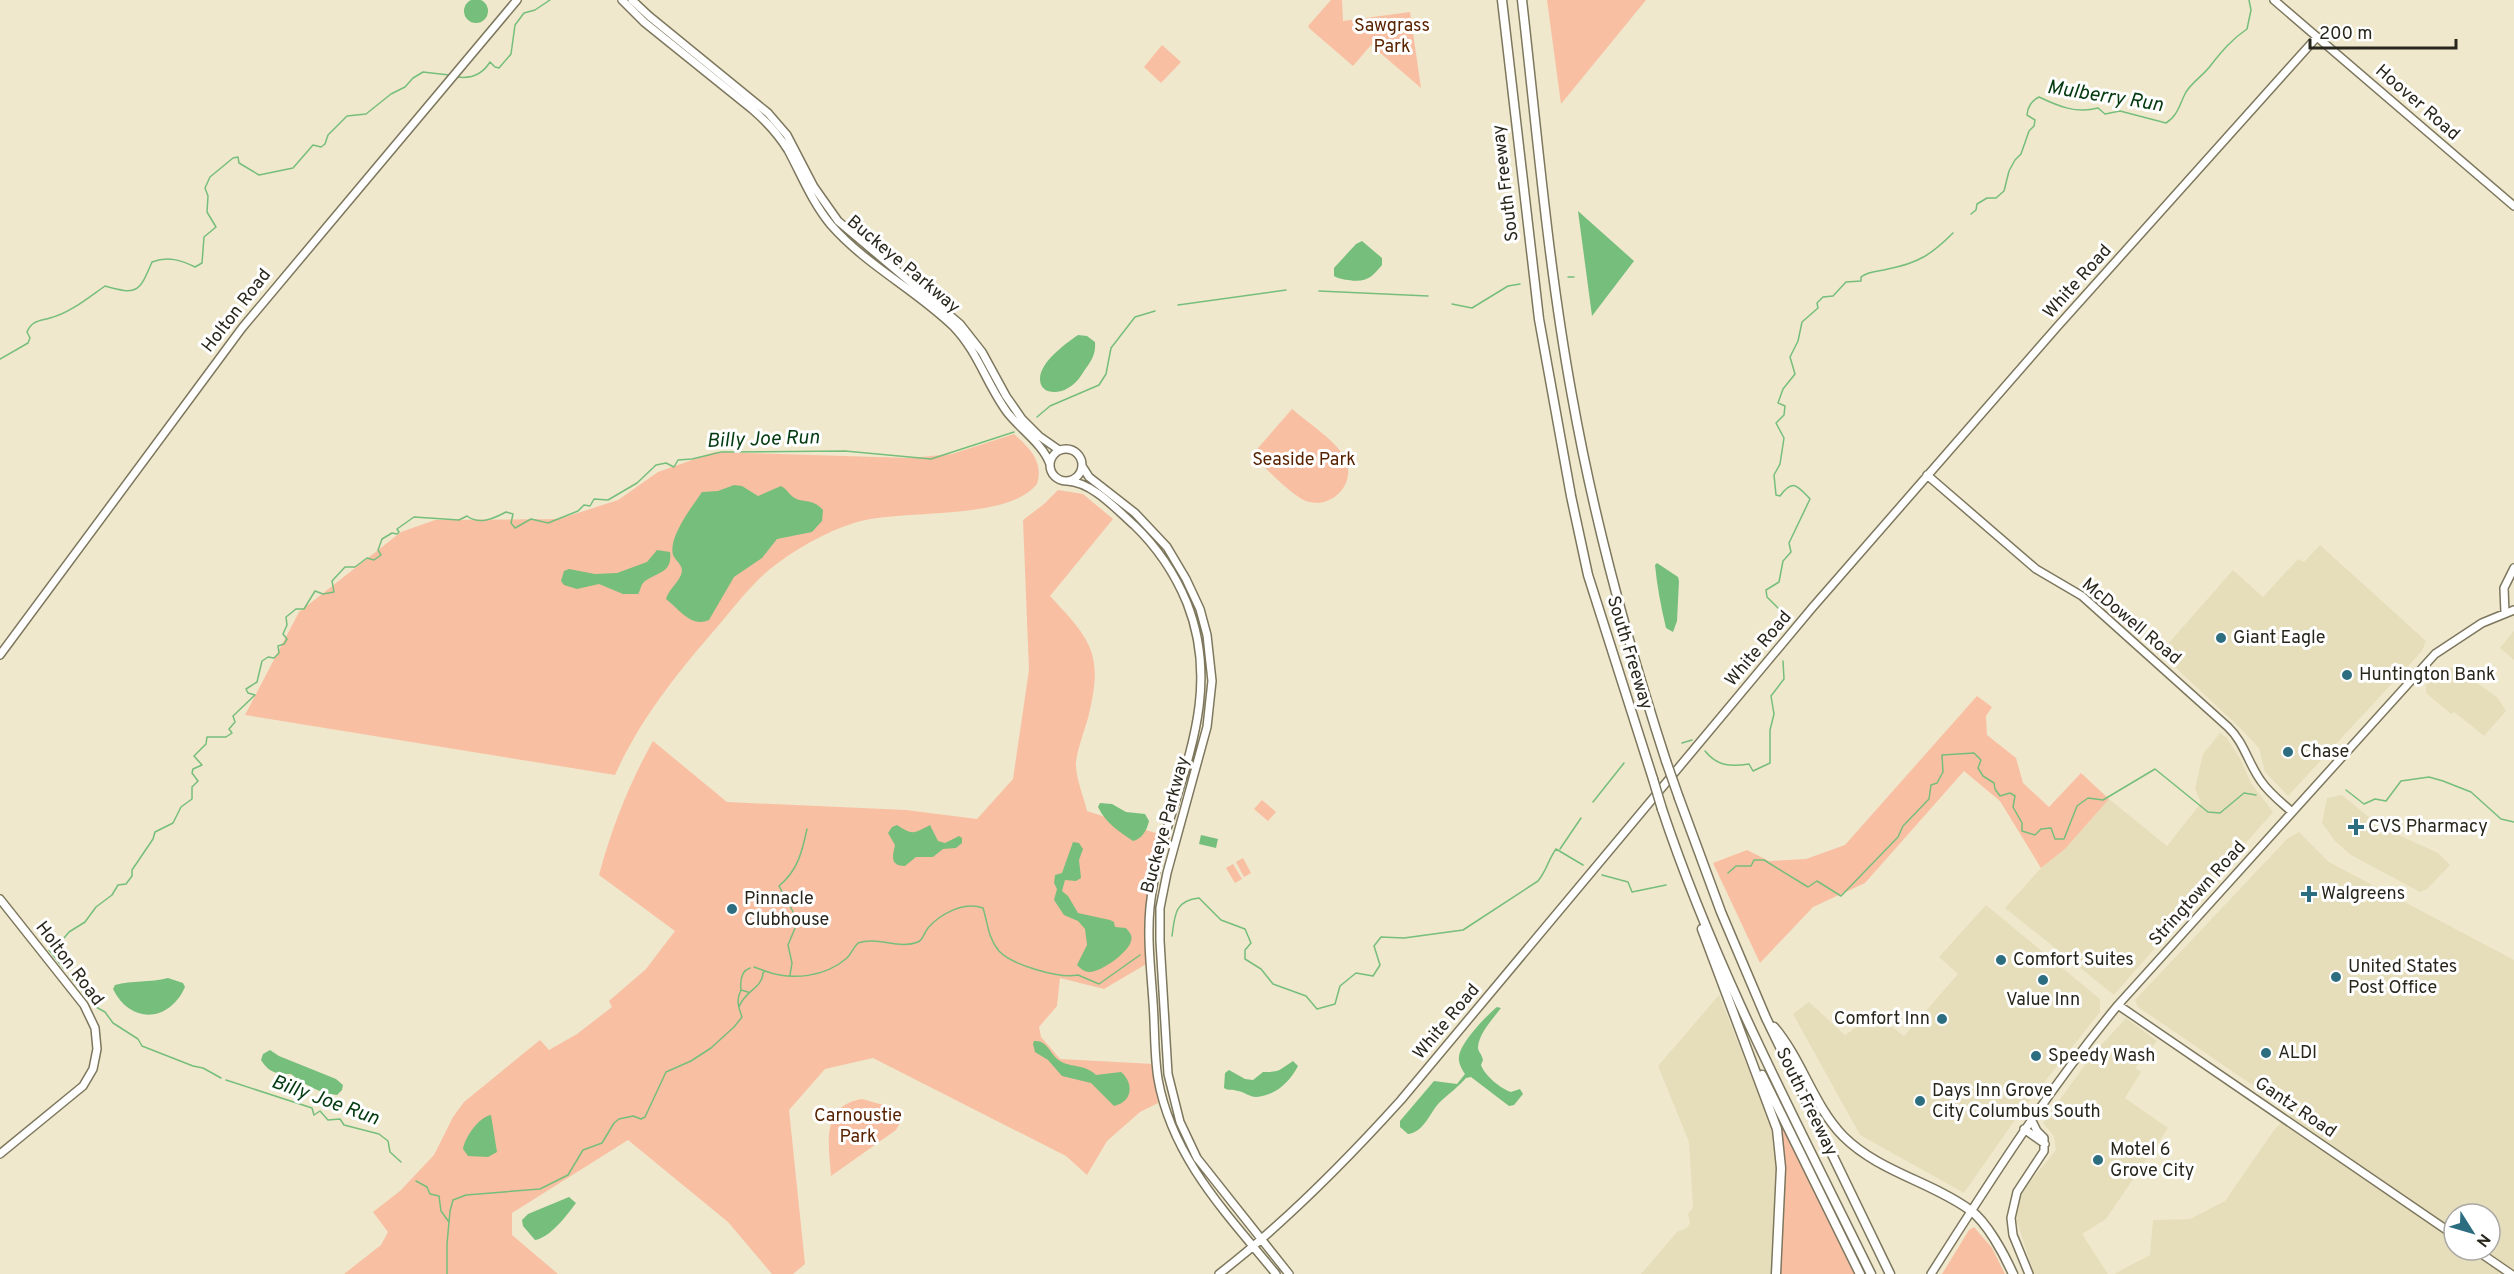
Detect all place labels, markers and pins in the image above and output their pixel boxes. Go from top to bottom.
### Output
place label: Giant Eagle [2233,627,2326,650]
marker: Giant Eagle [2214,631,2228,645]
place label: Huntington Bank [2359,664,2496,687]
marker: Huntington Bank [2340,668,2354,682]
place label: Chase [2300,741,2349,764]
marker: Chase [2281,745,2295,759]
place label: CVS Pharmacy [2368,816,2488,839]
marker: CVS Pharmacy [2349,820,2363,834]
place label: Walgreens [2321,883,2405,906]
marker: Walgreens [2302,887,2316,901]
place label: Pinnacle Clubhouse [744,888,829,932]
marker: Pinnacle Clubhouse [725,902,739,916]
place label: Comfort Suites [2013,949,2134,972]
marker: Comfort Suites [1994,953,2008,967]
place label: United States Post Office [2348,956,2457,1000]
marker: United States Post Office [2329,970,2343,984]
marker: Value Inn [2036,973,2050,987]
place label: Value Inn [2006,989,2080,1012]
place label: Comfort Inn [1834,1008,1930,1031]
marker: Comfort Inn [1935,1012,1949,1026]
place label: ALDI [2278,1042,2317,1065]
place label: Speedy Wash [2048,1045,2155,1068]
marker: ALDI [2259,1046,2273,1060]
marker: Speedy Wash [2029,1049,2043,1063]
place label: Days Inn Grove City Columbus South [1932,1080,2101,1124]
marker: Days Inn Grove City Columbus South [1913,1094,1927,1108]
place label: Motel 6 Grove City [2110,1139,2194,1183]
marker: Motel 6 Grove City [2091,1153,2105,1167]

